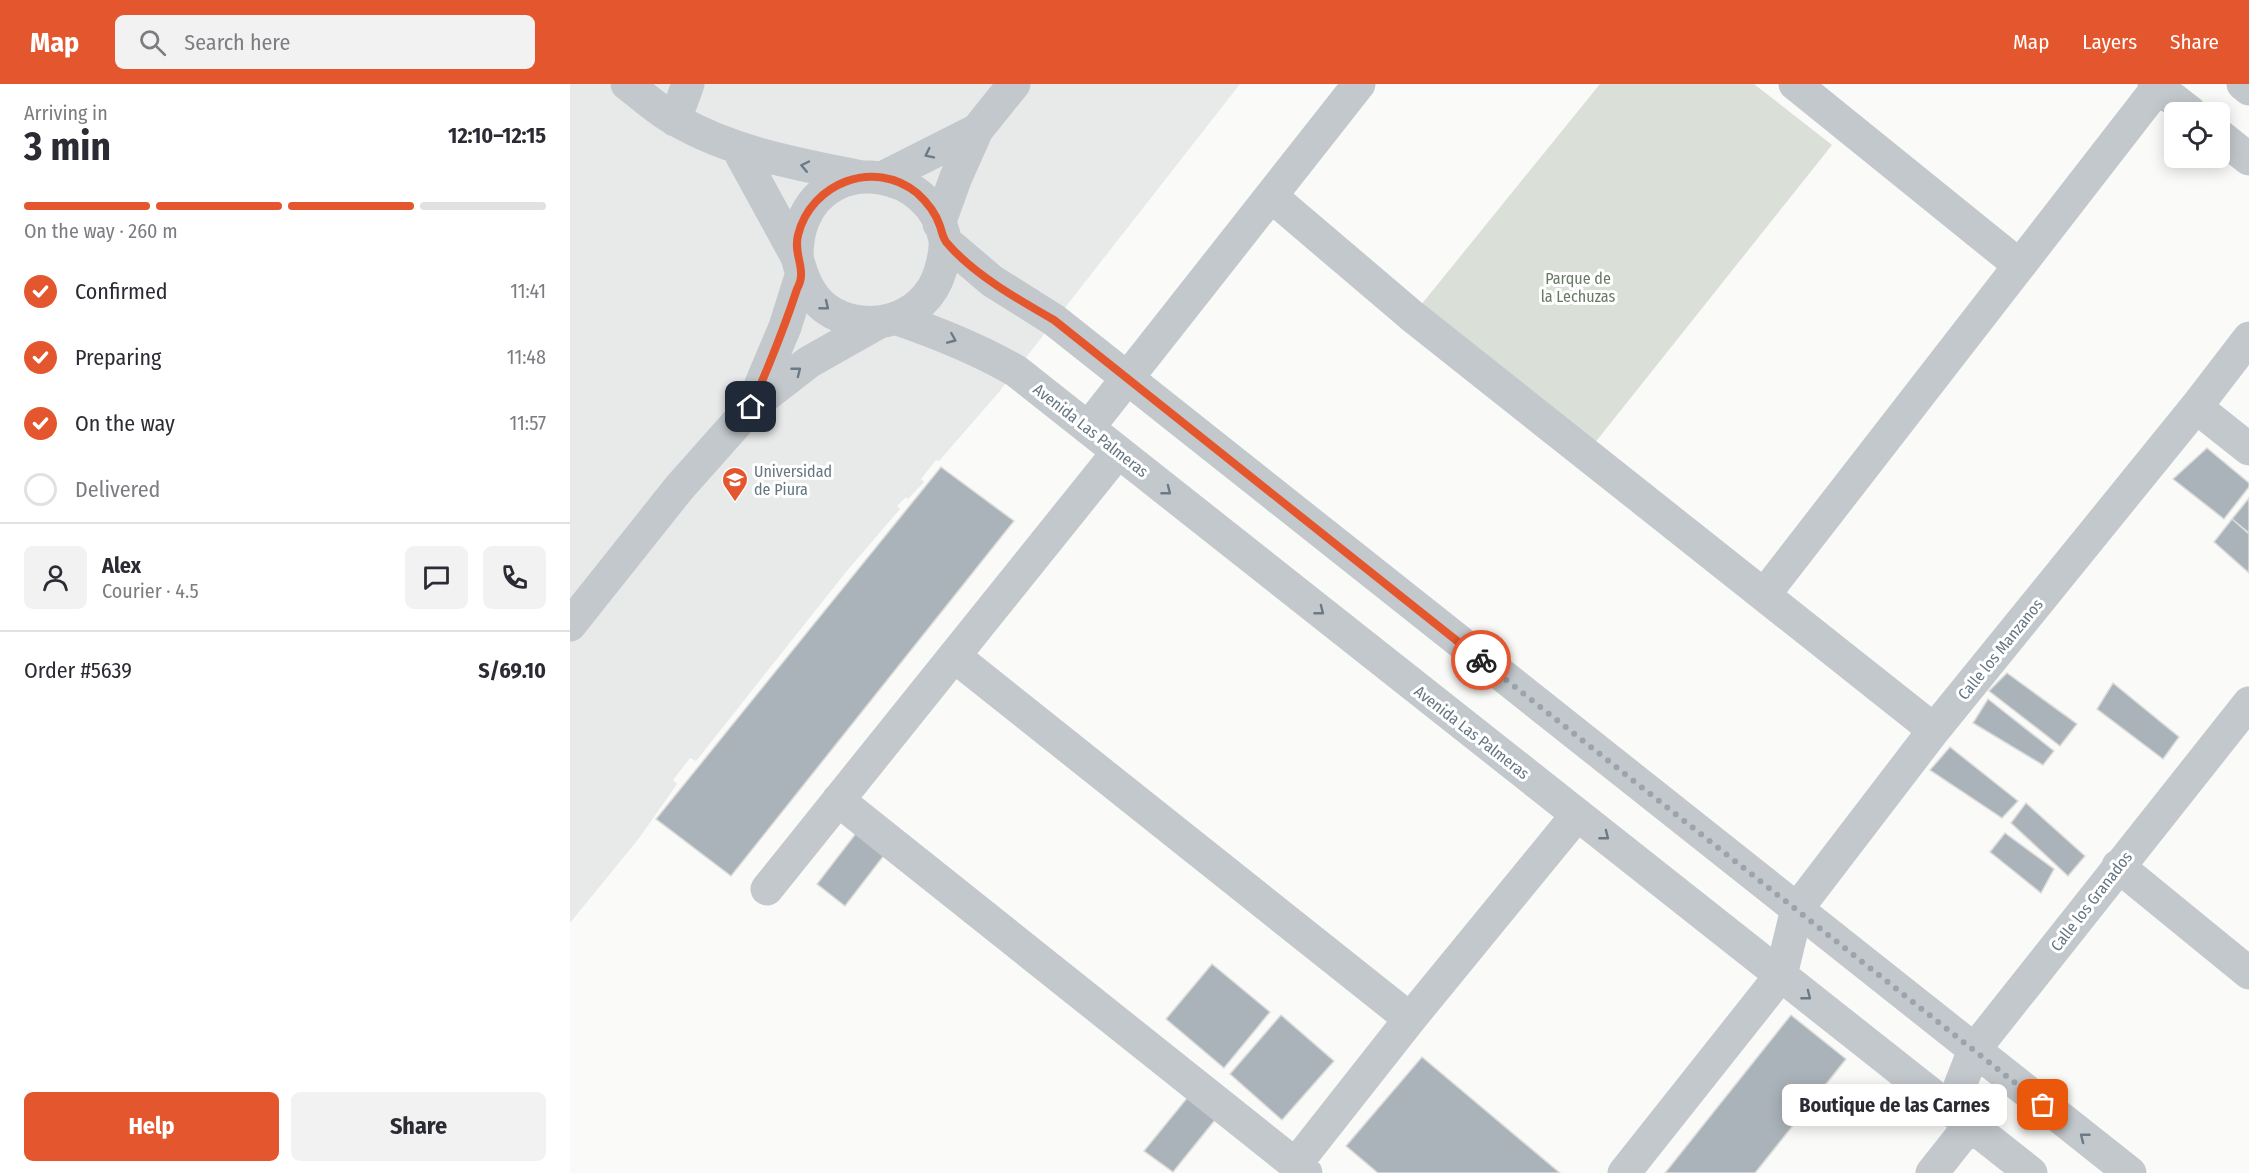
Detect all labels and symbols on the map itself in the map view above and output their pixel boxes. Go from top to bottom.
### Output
one-way arrow [925,146,936,158]
one-way arrow [801,160,811,173]
park label: Parque de la Lechuzas [1541,269,1616,306]
one-way arrow [819,299,830,310]
one-way arrow [945,332,956,344]
one-way arrow [790,368,801,379]
street label: Avenida Las Palmeras [1029,380,1152,481]
pin [725,381,776,432]
place label: Universidad de Piura [754,462,832,499]
school or university icon: Universidad de Piura [720,465,750,503]
one-way arrow [1160,483,1171,494]
street label: Calle los Manzanos [1954,595,2047,704]
one-way arrow [1313,604,1324,615]
courier [1451,630,1511,690]
street label: Avenida Las Palmeras [1410,682,1533,783]
one-way arrow [1598,829,1609,840]
street label: Calle los Granados [2047,848,2136,955]
one-way arrow [1801,989,1812,1000]
pin [2017,1079,2068,1130]
callout: Boutique de las Carnes [1782,1084,2007,1126]
one-way arrow [2080,1133,2091,1144]

